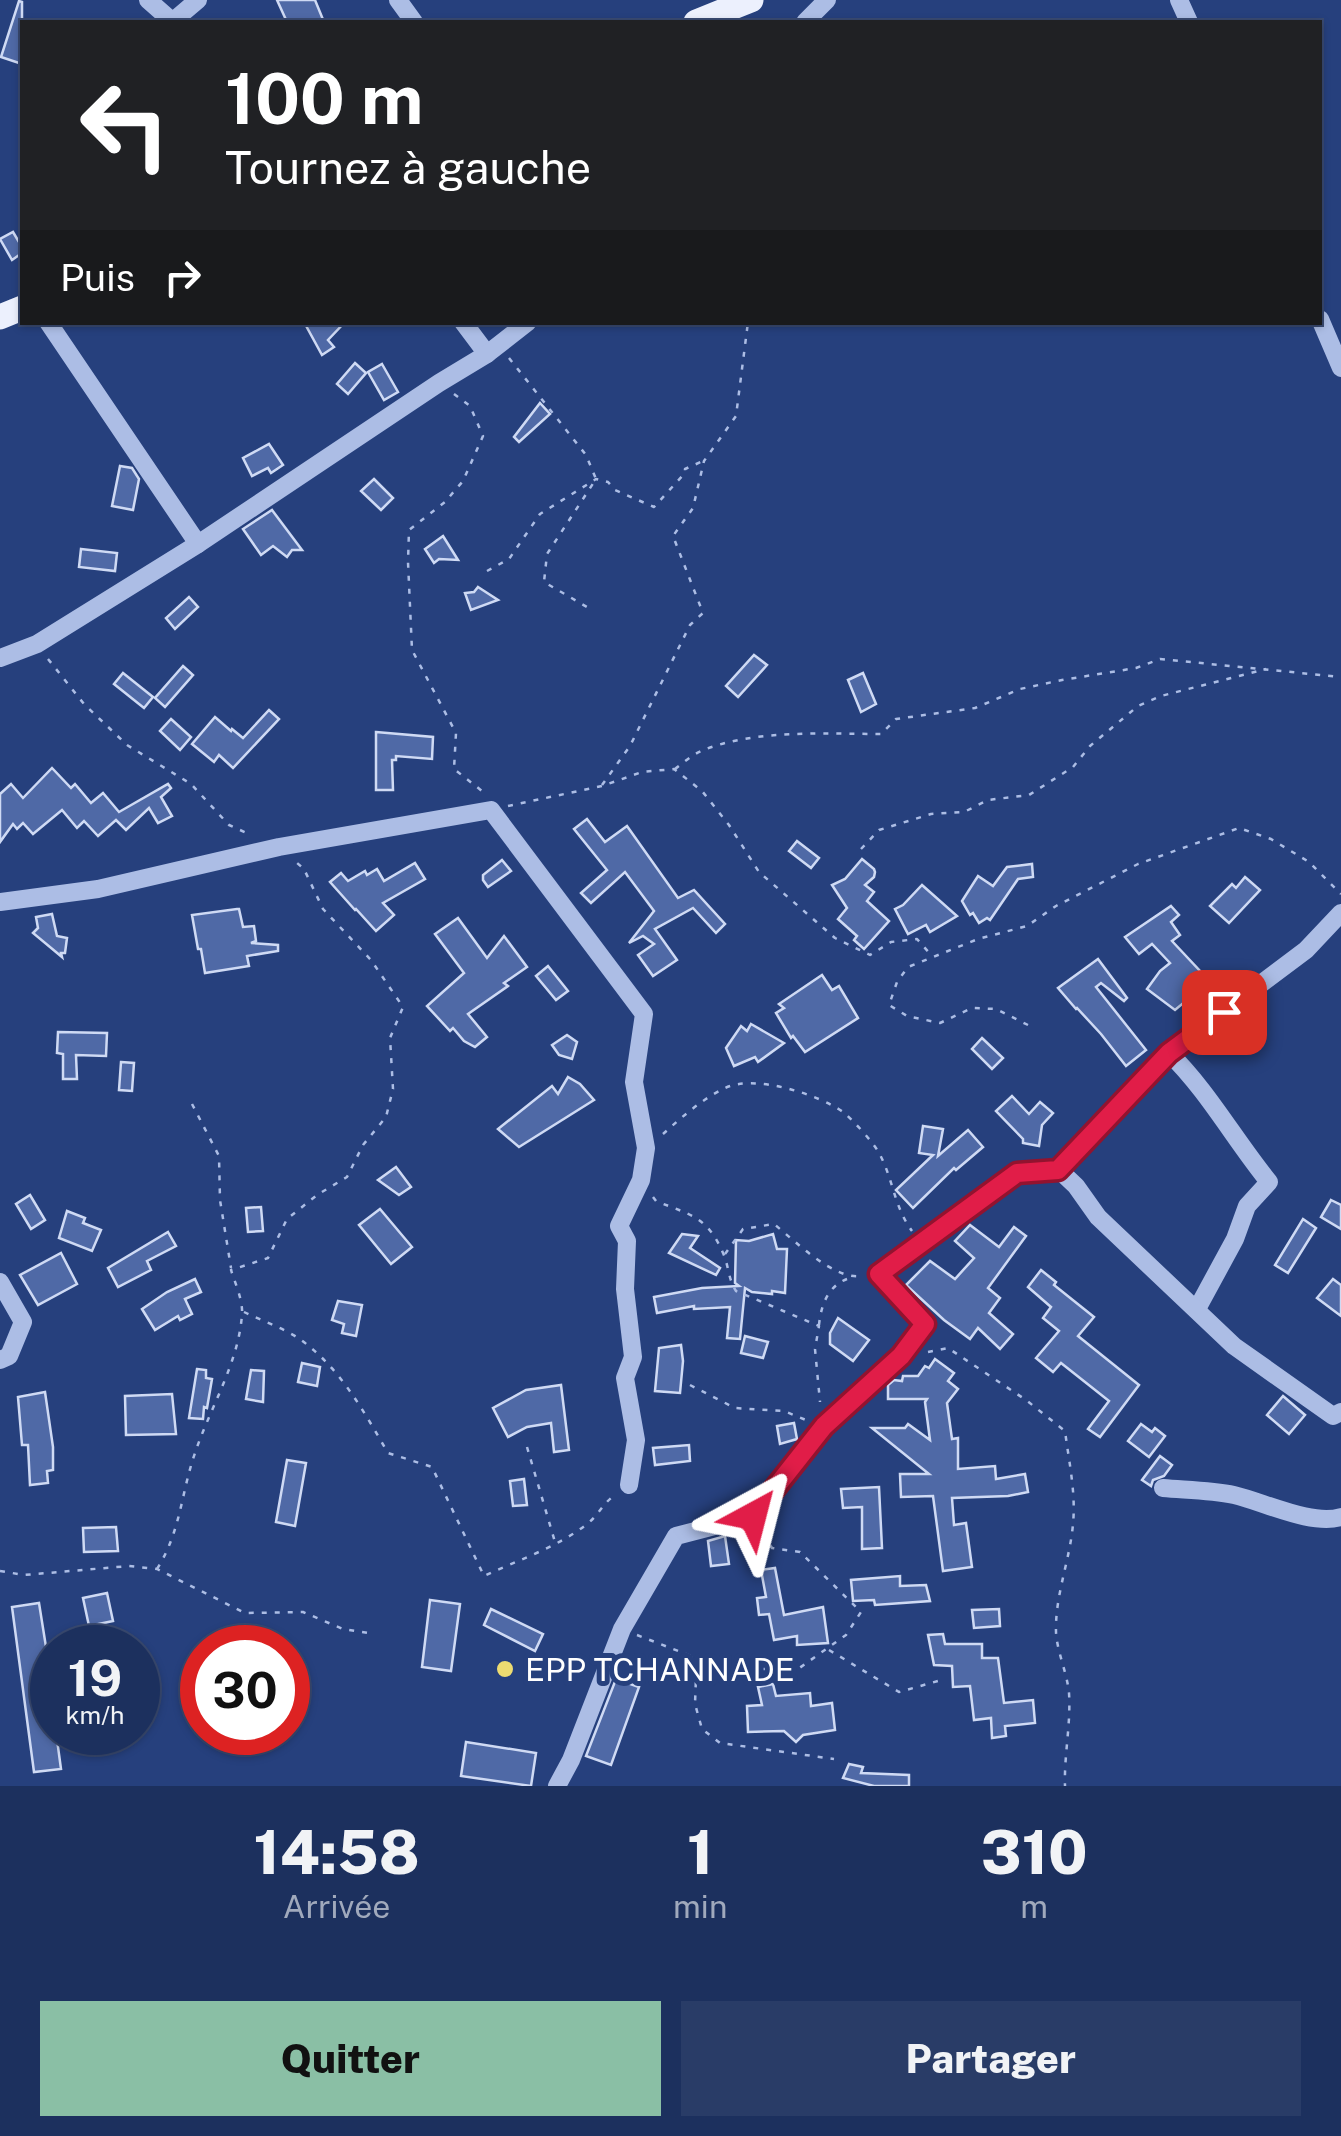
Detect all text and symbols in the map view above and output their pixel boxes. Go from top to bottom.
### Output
text: 100 m [225,57,423,140]
icon: left [60,60,190,190]
text: Tournez à gauche [225,141,591,194]
icon: right [155,250,210,305]
text: Puis [60,255,135,300]
pin [1182,970,1267,1055]
icon: arrive [1197,985,1252,1040]
position arrow [701,1464,805,1568]
speed limit sign: 30 [180,1625,310,1755]
text: 19 [68,1648,122,1707]
place label: EPP TCHANNADE [525,1651,795,1688]
marker: EPP TCHANNADE [494,1658,516,1680]
text: km/h [66,1700,124,1730]
text: 14:58 [253,1817,420,1888]
text: 1 [687,1817,713,1888]
text: 310 [981,1817,1088,1888]
text: Arrivée [283,1888,390,1925]
text: min [673,1888,727,1925]
text: m [1020,1888,1048,1925]
button: Quitter [40,2001,661,2116]
button: Partager [681,2001,1301,2116]

